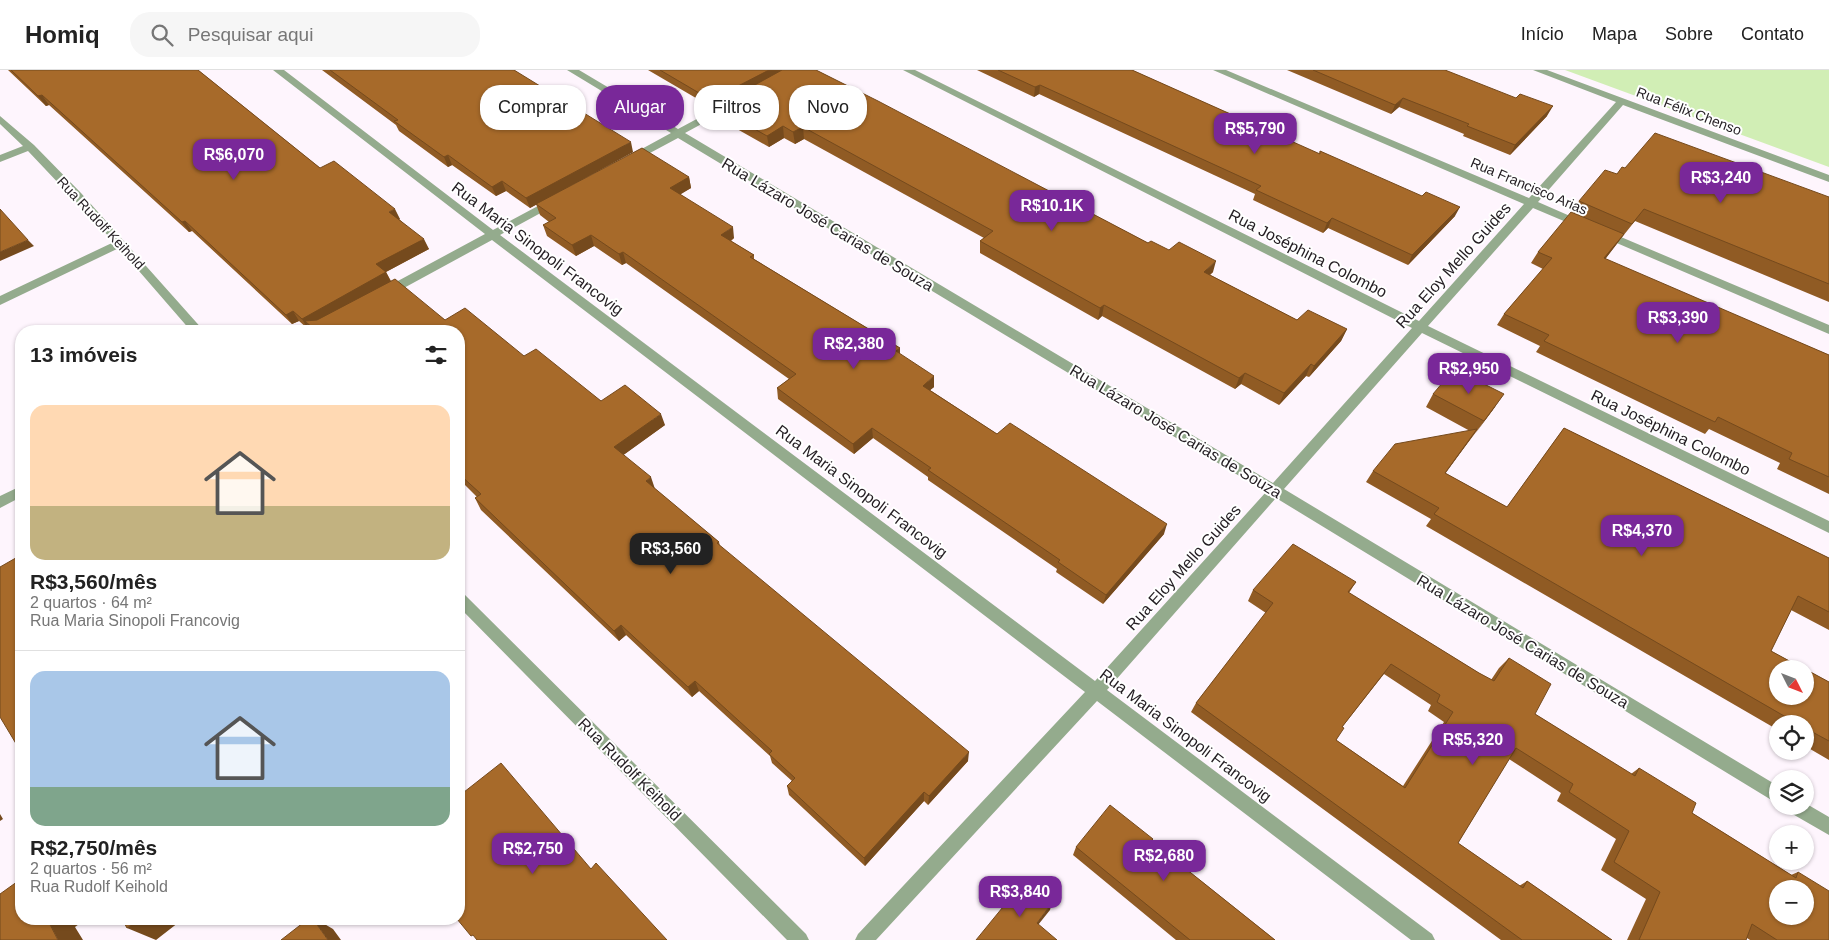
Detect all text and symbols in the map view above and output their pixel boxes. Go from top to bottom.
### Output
search box [130,12,480,57]
text: Homiq [25,21,100,48]
icon: search [148,21,176,49]
text: Pesquisar aqui [188,24,313,45]
text: Início [1521,24,1564,44]
text: Mapa [1592,24,1637,44]
text: Sobre [1665,24,1713,44]
text: Contato [1741,24,1804,44]
street label: Rua Félix Chenso [1634,84,1744,138]
chip: Comprar [480,85,586,130]
chip: Alugar [596,85,684,130]
chip: Filtros [694,85,779,130]
chip: Novo [789,85,867,130]
pin: R$5,790 [1209,112,1301,155]
text: R$5,790 [1225,120,1285,137]
pin: R$6,070 [188,138,280,181]
text: R$6,070 [204,146,264,163]
street label: Rua Lázaro José Carias de Souza [719,154,937,295]
street label: Rua Francisco Arias [1468,154,1590,218]
pin: R$3,240 [1675,162,1767,204]
text: R$3,240 [1691,169,1751,186]
street label: Rua Rudolf Keihold [54,173,148,273]
street label: Rua Maria Sinopoli Francovig [449,178,627,318]
pin: R$10.1K [1006,190,1098,232]
text: R$10.1K [1020,197,1084,214]
street label: Rua Eloy Mello Guides [1393,199,1514,331]
street label: Rua Joséphina Colombo [1226,206,1390,301]
pin: R$3,390 [1632,302,1724,344]
text: R$3,390 [1648,309,1708,326]
pin: R$2,380 [808,328,900,370]
text: R$2,380 [824,335,884,352]
icon: filters [422,341,450,369]
text: 13 imóveis [30,343,137,366]
pin: R$2,950 [1423,352,1515,395]
text: R$2,950 [1439,360,1499,377]
street label: Rua Lázaro José Carias de Souza [1067,361,1285,502]
street label: Rua Joséphina Colombo [1588,386,1753,479]
street label: Rua Maria Sinopoli Francovig [773,421,951,561]
icon: home [195,438,285,528]
street label: Rua Eloy Mello Guides [1123,501,1244,633]
pin: R$4,370 [1596,514,1688,557]
text: R$4,370 [1612,522,1672,539]
pin: R$3,560 [625,532,717,575]
text: R$3,560 [641,540,701,557]
text: R$3,560/mês [30,570,157,593]
street label: Rua Lázaro José Carias de Souza [1414,571,1632,712]
text: 2 quartos · 64 m² [30,594,152,611]
text: Rua Maria Sinopoli Francovig [30,612,240,629]
north arrow [1769,660,1814,705]
map controls [1769,660,1814,925]
street label: Rua Maria Sinopoli Francovig [1097,665,1275,805]
icon: home [195,703,285,793]
street label: Rua Rudolf Keihold [575,715,684,824]
button: locate [1769,715,1814,760]
pin: R$5,320 [1427,724,1519,766]
text: R$5,320 [1443,731,1503,748]
button: layers [1769,770,1814,815]
button: + [1769,825,1814,870]
pin: R$2,750 [487,832,579,875]
text: R$2,750/mês [30,836,157,859]
text: R$2,750 [503,840,563,857]
pin: R$2,680 [1118,840,1210,882]
text: R$2,680 [1134,847,1194,864]
text: 2 quartos · 56 m² [30,860,152,877]
pin: R$3,840 [974,876,1066,918]
text: Rua Rudolf Keihold [30,878,168,895]
button: − [1769,880,1814,925]
text: R$3,840 [990,883,1050,900]

